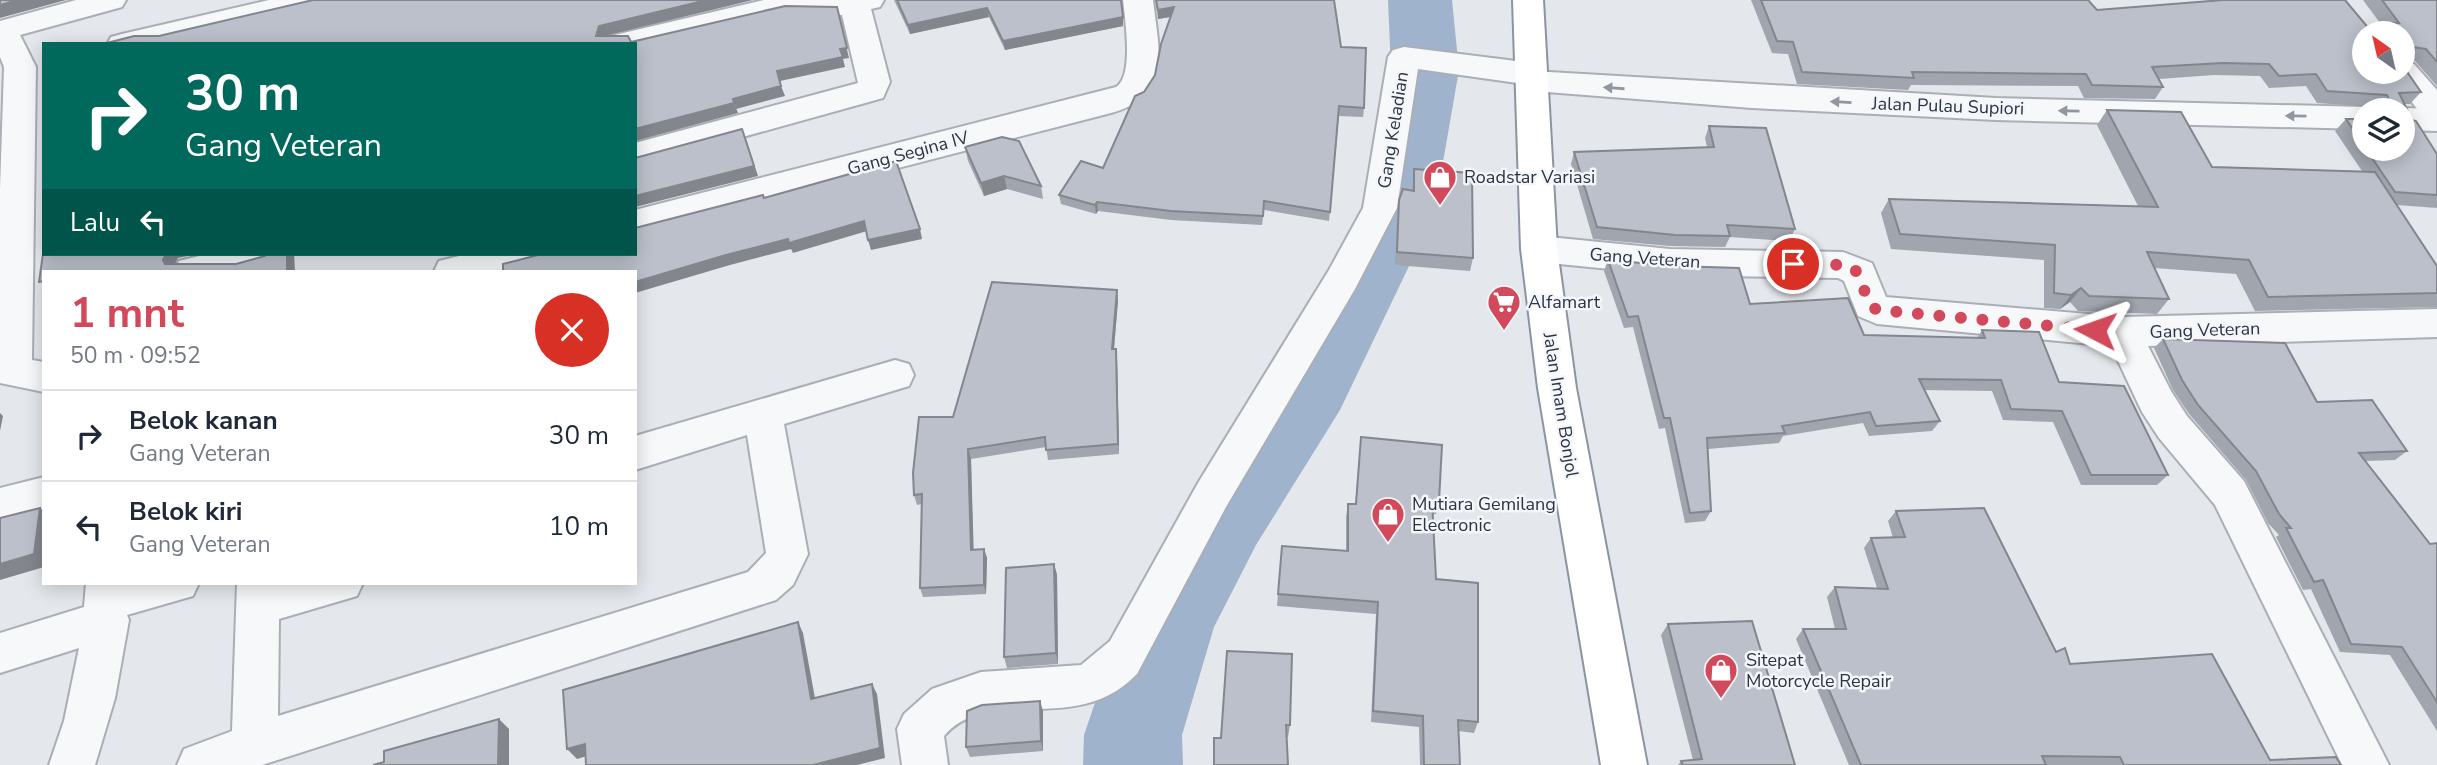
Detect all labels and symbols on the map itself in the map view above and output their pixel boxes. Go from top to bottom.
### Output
north arrow [2352,21,2415,84]
street label: Gang Keladian [1372,70,1414,190]
one-way arrow [1603,82,1625,93]
street label: Jalan Pulau Supiori [1870,91,2025,121]
one-way arrow [1830,96,1852,107]
one-way arrow [2057,105,2079,116]
one-way arrow [2285,110,2307,122]
street label: Gang Segina IV [845,125,972,181]
shop icon: Roadstar Variasi [1421,158,1459,207]
place label: Roadstar Variasi [1464,165,1595,189]
pin [1763,234,1823,294]
street label: Gang Veteran [1589,242,1701,274]
supermarket icon: Alfamart [1485,283,1523,332]
place label: Alfamart [1528,290,1601,314]
position arrow [2058,293,2132,367]
street label: Gang Veteran [2149,316,2261,344]
street label: Jalan Imam Bonjol [1538,330,1584,480]
place label: Mutiara Gemilang Electronic [1412,492,1556,537]
shop icon: Mutiara Gemilang Electronic [1369,495,1407,544]
place label: Sitepat Motorcycle Repair [1746,648,1892,693]
shop icon: Sitepat Motorcycle Repair [1702,651,1740,700]

